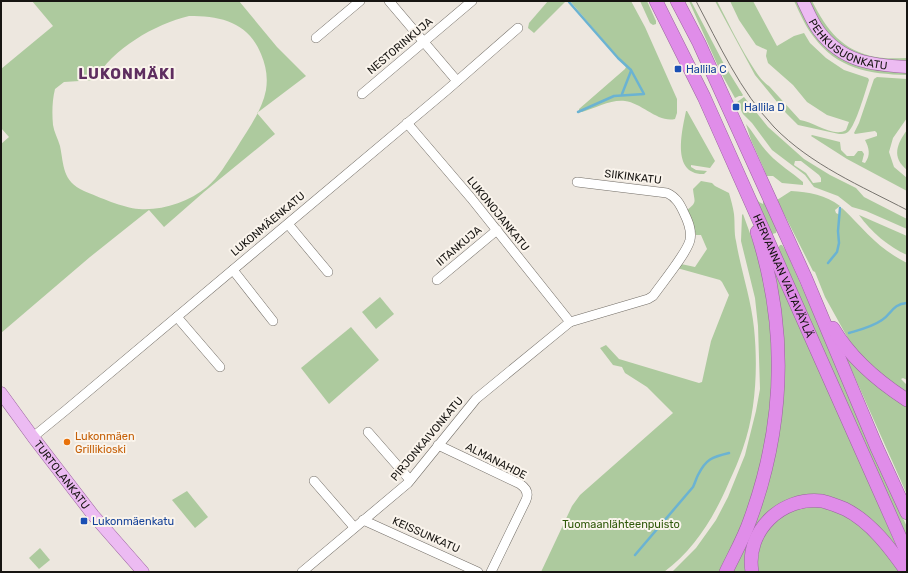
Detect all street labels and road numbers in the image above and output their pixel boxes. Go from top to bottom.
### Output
street label: NESTORINKUJA [365,15,436,77]
street label: PEHKUSUONKATU [806,16,888,72]
street label: SIIKINKATU [604,167,662,187]
street label: LUKONOJANKATU [464,174,532,254]
street label: LUKONMÄENKATU [228,189,308,259]
street label: HERVANNAN VALTAVÄYLÄ [750,212,817,340]
street label: IITANKUJA [434,223,485,269]
street label: PIRJONKAIVONKATU [388,394,466,484]
street label: TURTOLANKATU [31,438,93,512]
street label: ALMANAHDE [463,440,529,482]
street label: KEISSUNKATU [390,514,462,556]

